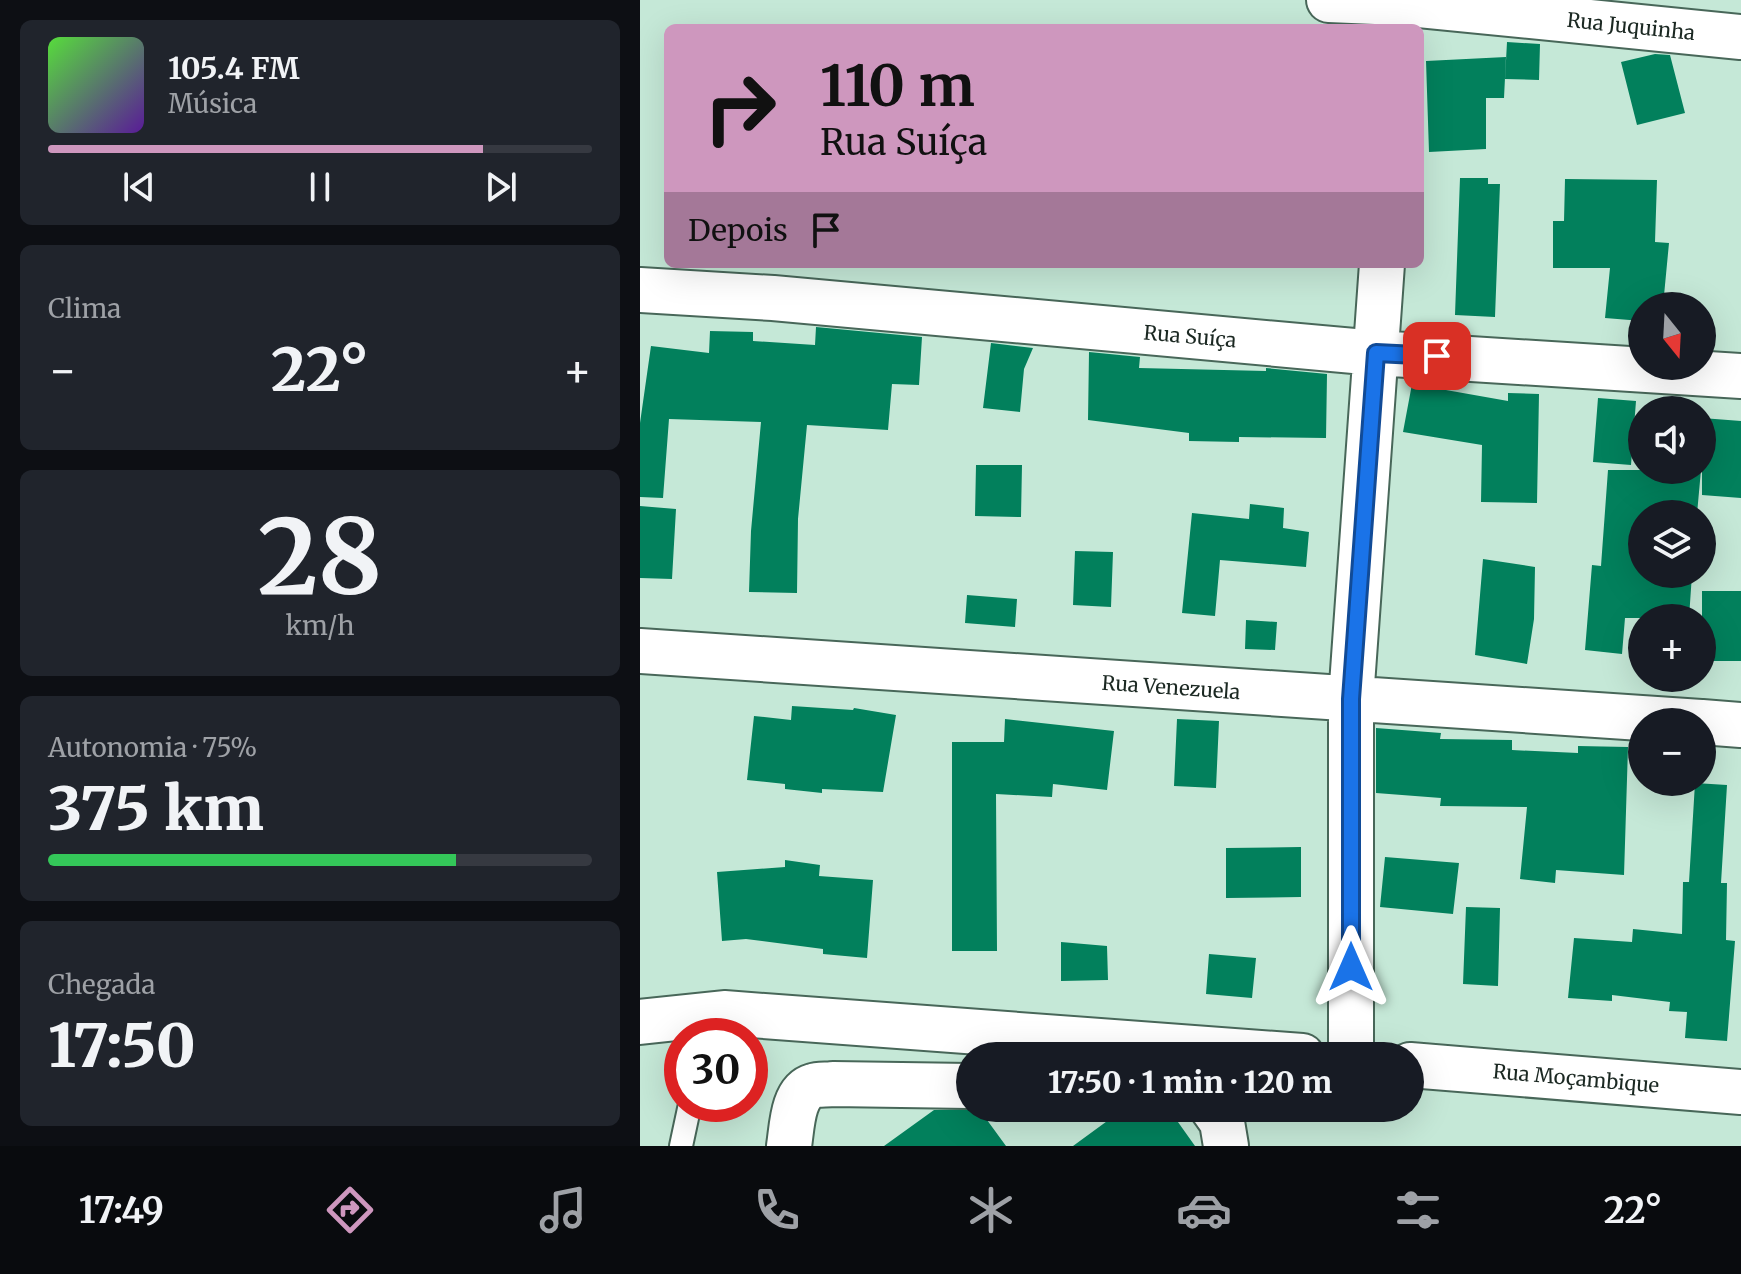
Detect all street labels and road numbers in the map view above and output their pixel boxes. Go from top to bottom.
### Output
street label: Rua Juquinha [1566,7,1697,45]
street label: Rua Suíça [1143,319,1238,353]
street label: Rua Venezuela [1101,670,1241,704]
street label: Rua Moçambique [1492,1058,1660,1098]

